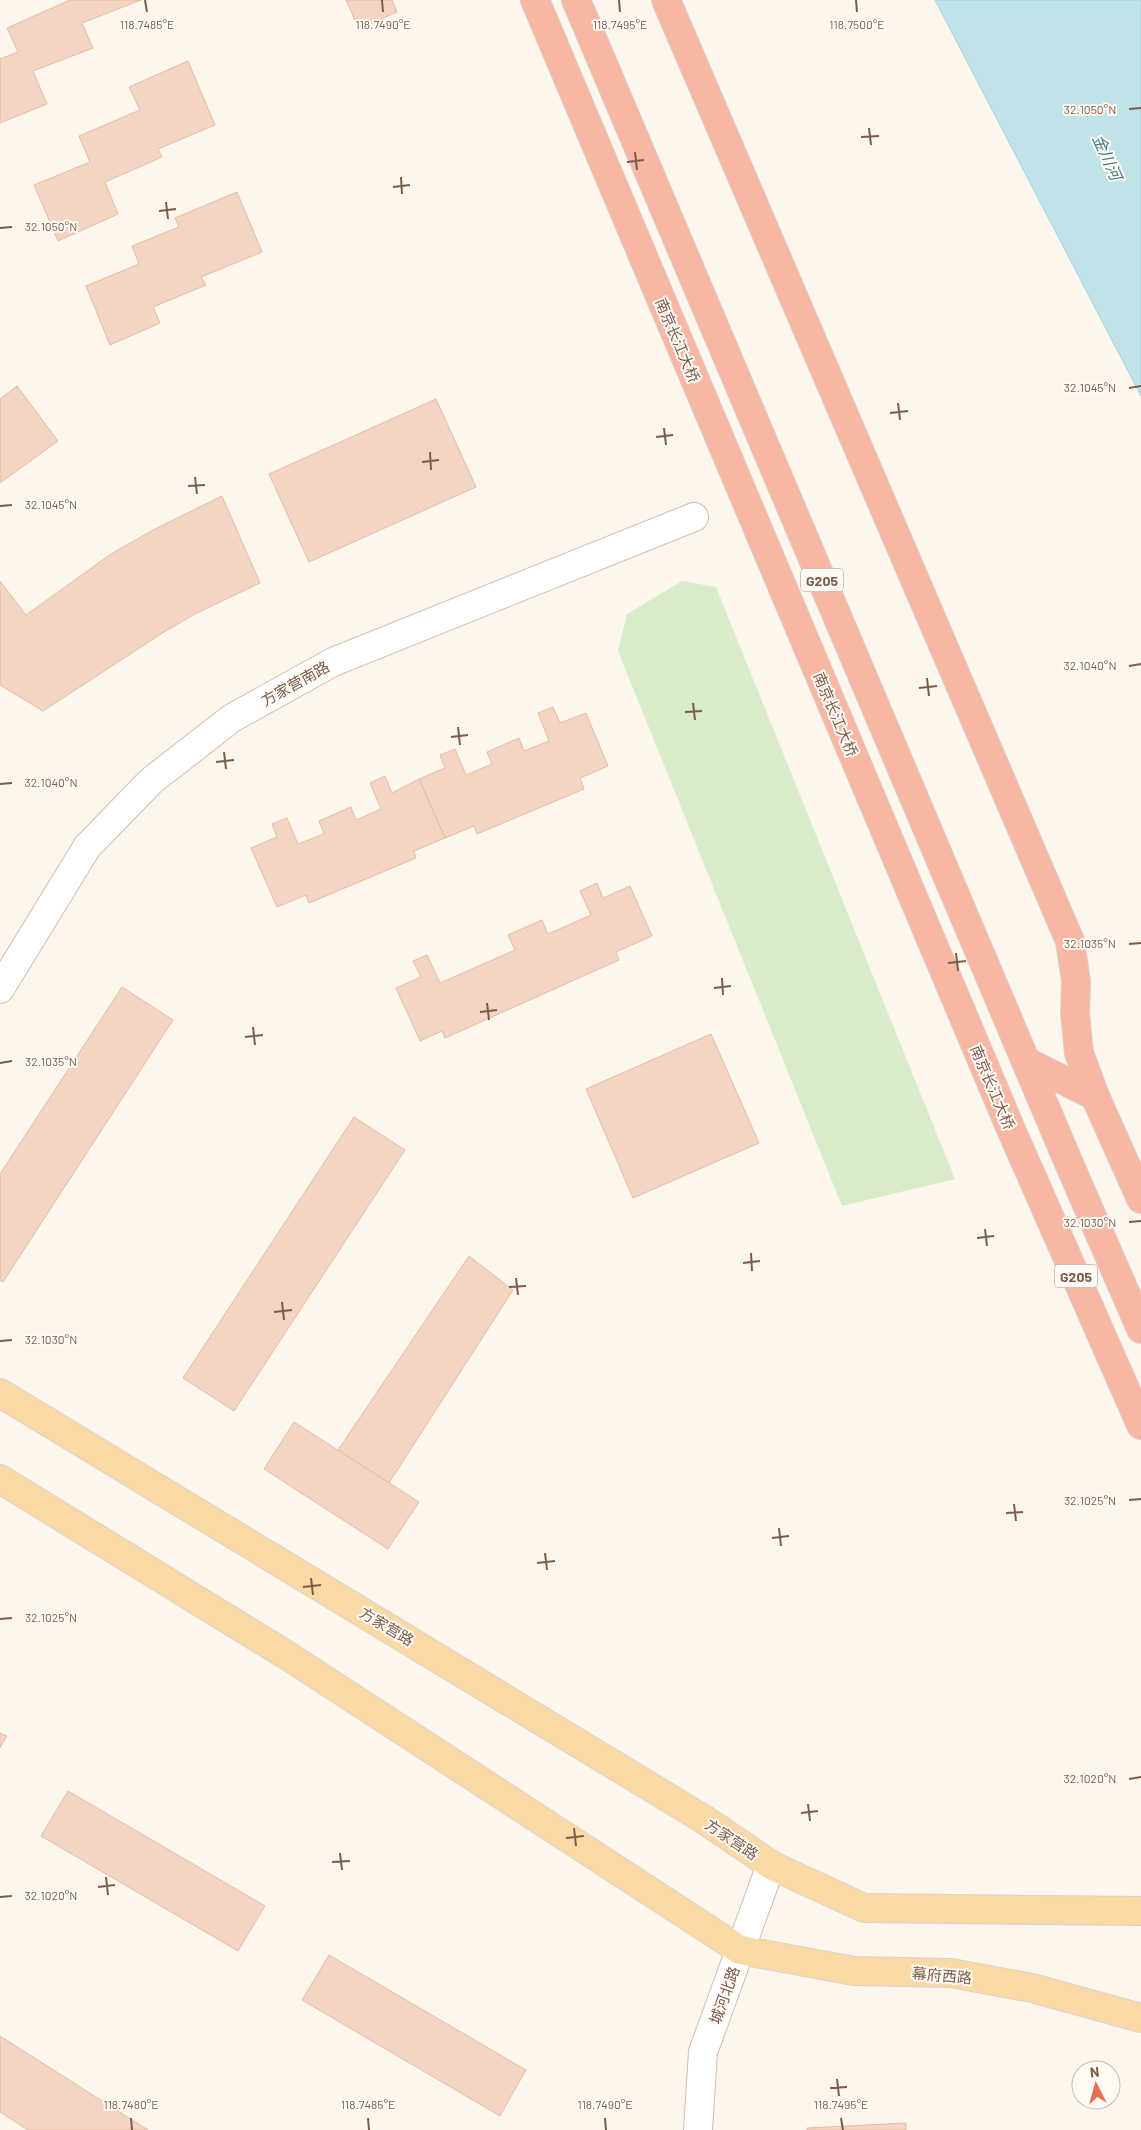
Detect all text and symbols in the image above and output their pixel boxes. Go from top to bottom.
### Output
text: 118.7485°E [120,17,174,31]
text: 118.7490°E [355,17,411,31]
text: 118.7495°E [593,17,647,31]
text: 118.7500°E [829,17,885,31]
text: 32.1050°N [1064,102,1116,116]
water label: 金川河 [1090,131,1128,186]
text: 32.1050°N [25,219,77,233]
street label: 南京长江大桥 [652,295,704,385]
text: 32.1045°N [1064,380,1116,394]
text: 32.1045°N [25,497,77,511]
road number: G205 [801,568,843,592]
street label: 方家营南路 [258,657,332,709]
text: 32.1040°N [1063,658,1117,672]
street label: 南京长江大桥 [810,669,862,759]
text: 32.1040°N [24,775,78,789]
text: 32.1035°N [1064,936,1116,950]
street label: 南京长江大桥 [967,1042,1019,1132]
text: 32.1035°N [25,1054,77,1068]
text: 32.1030°N [1064,1215,1116,1229]
road number: G205 [1055,1264,1097,1288]
text: 32.1030°N [25,1332,77,1346]
text: 32.1025°N [1064,1493,1116,1507]
street label: 方家营路 [357,1603,417,1649]
text: 32.1025°N [25,1610,77,1624]
text: 32.1020°N [1064,1771,1116,1785]
street label: 方家营路 [702,1815,762,1863]
text: 32.1020°N [25,1888,77,1902]
street label: 幕府西路 [911,1963,973,1987]
street label: 城河北路 [705,1964,743,2026]
north arrow [1071,2060,1121,2110]
text: N [1089,2063,1100,2081]
text: 118.7480°E [103,2097,159,2111]
text: 118.7485°E [341,2097,395,2111]
text: 118.7490°E [577,2097,633,2111]
text: 118.7495°E [814,2097,868,2111]

